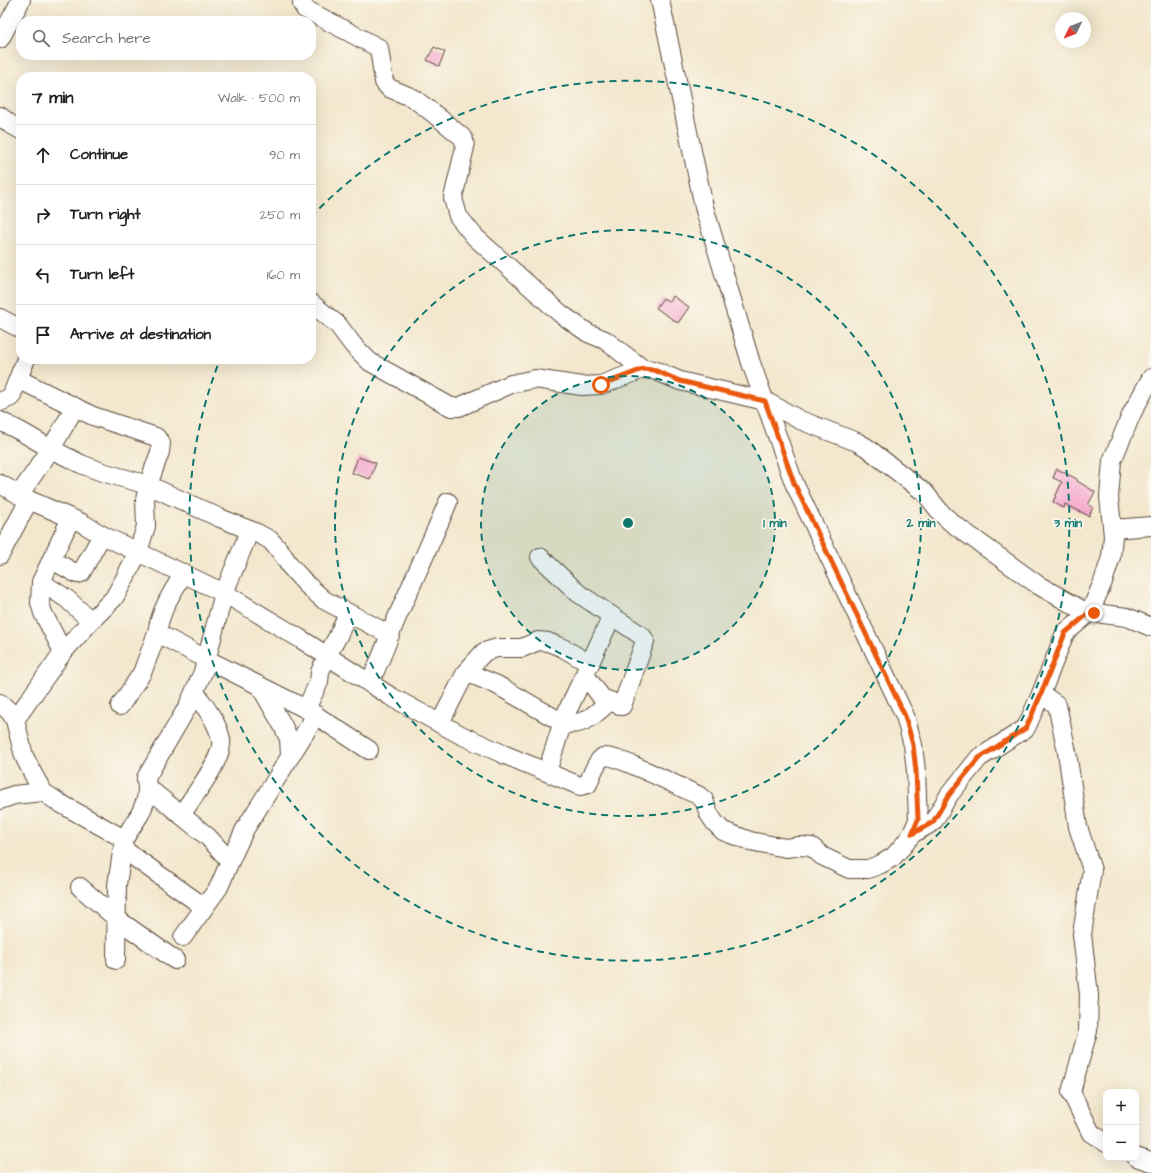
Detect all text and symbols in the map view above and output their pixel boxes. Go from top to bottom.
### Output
north arrow [1055,12,1091,48]
search box [16,16,316,60]
icon: search [30,27,52,49]
text: Search here [62,28,151,49]
text: 7 min [32,86,74,110]
text: Walk · 500 m [218,89,300,107]
icon: ahead [32,144,54,166]
text: Continue [70,144,128,165]
text: 90 m [269,146,300,164]
icon: right [32,204,54,226]
text: Turn right [70,204,141,225]
text: 250 m [260,206,300,224]
icon: left [32,264,54,286]
text: Turn left [70,264,134,285]
text: 160 m [267,266,300,284]
icon: arrive [32,324,54,346]
text: Arrive at destination [70,324,211,345]
route start [592,376,610,394]
text: 1 min [763,515,787,532]
text: 2 min [906,515,935,532]
text: 3 min [1053,515,1082,532]
centre of rings [621,516,635,530]
route end [1085,604,1103,622]
map controls [1103,1089,1139,1161]
button: + [1103,1089,1139,1125]
button: − [1103,1125,1139,1161]

